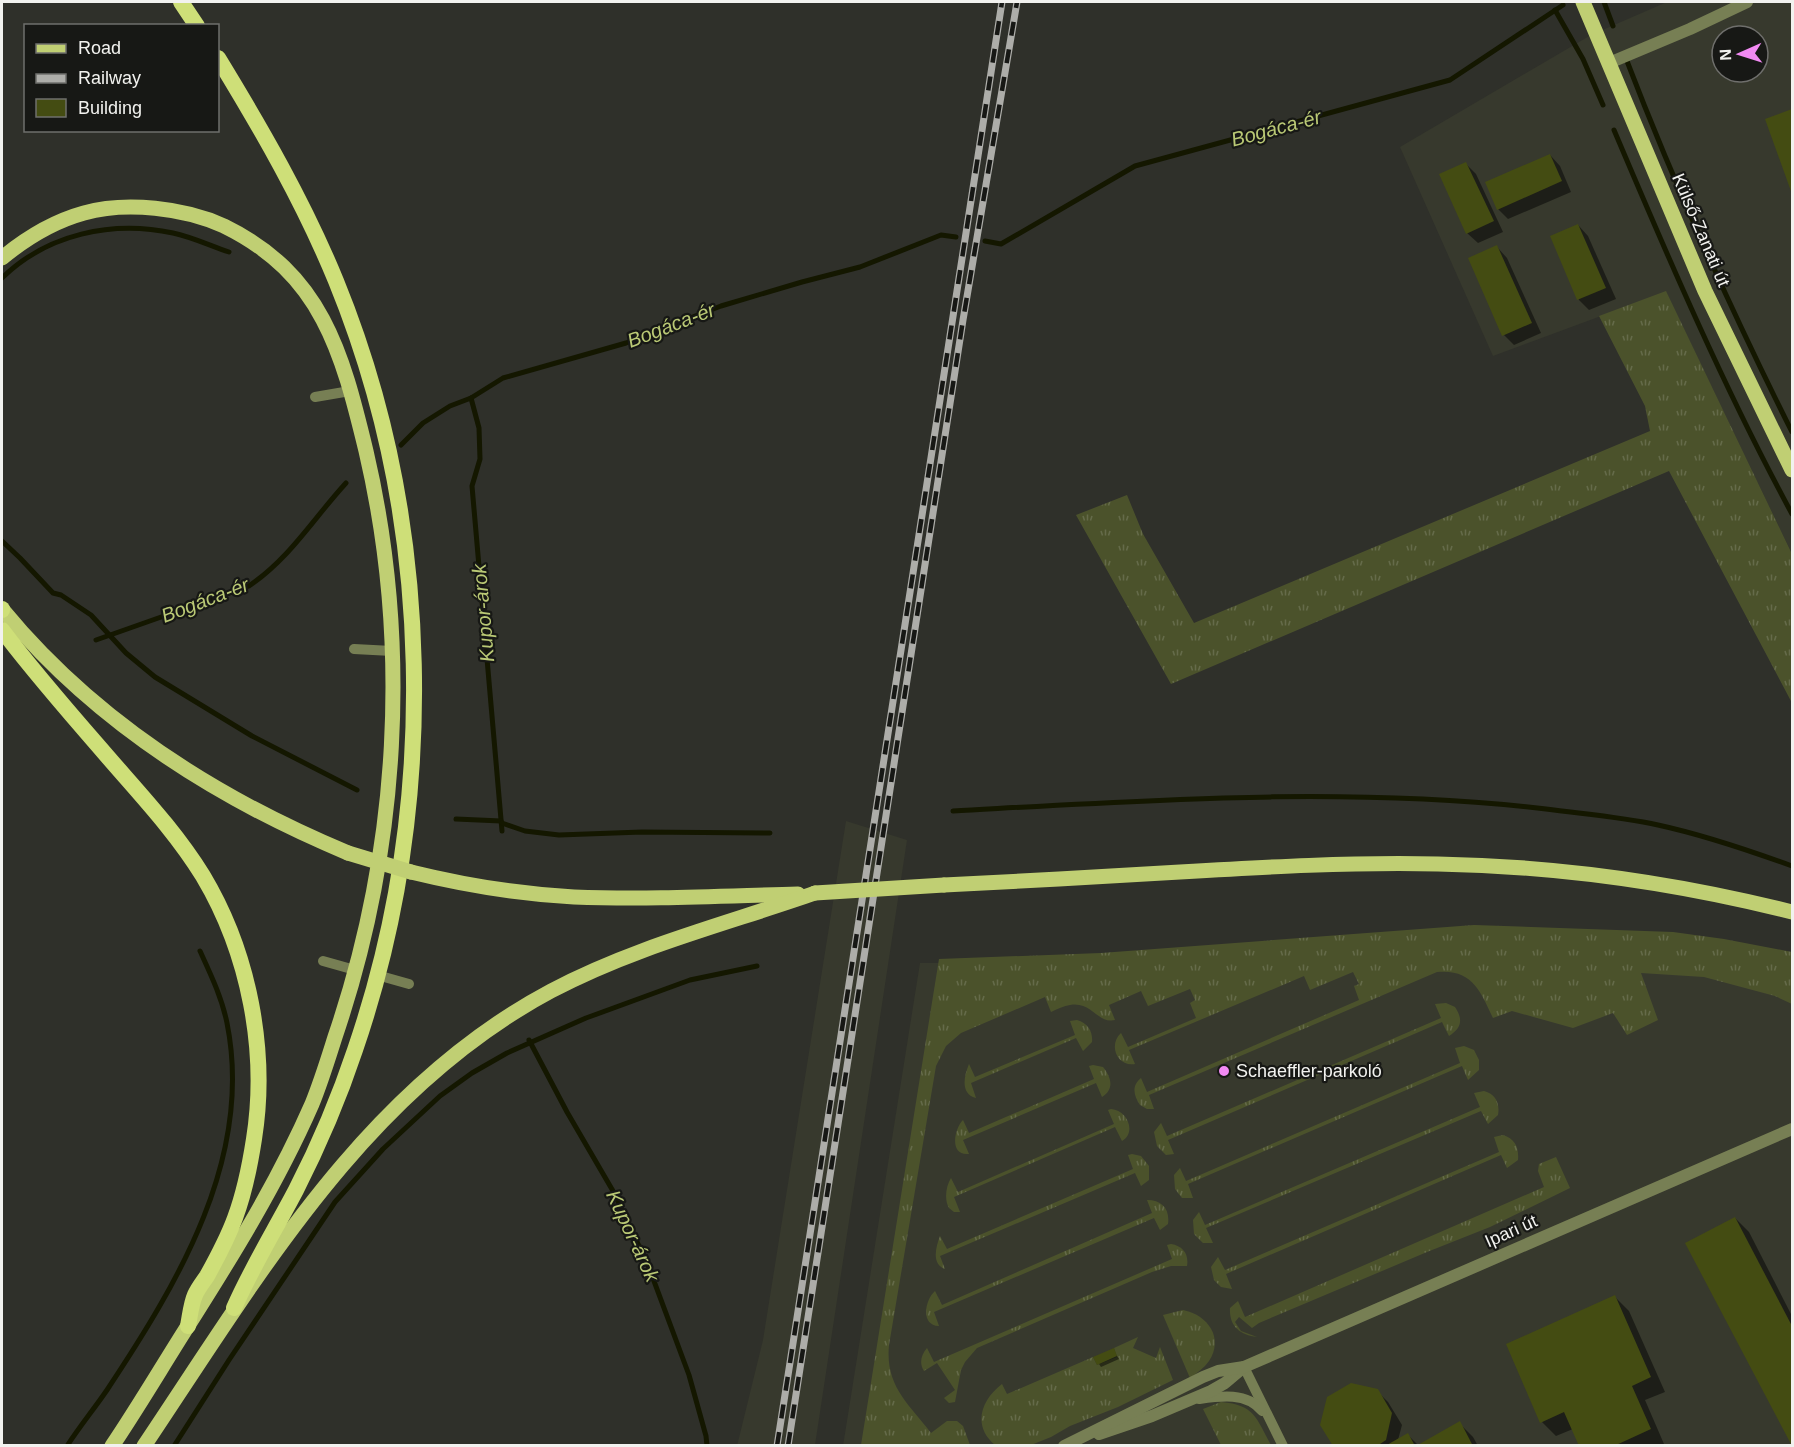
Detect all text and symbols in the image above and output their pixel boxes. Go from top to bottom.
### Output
legend [24,24,219,132]
north arrow [1710,24,1770,84]
text: Road [78,38,121,58]
text: N [1717,49,1734,61]
text: Railway [78,68,141,88]
text: Building [78,98,142,118]
water label: Bogáca-ér [1229,105,1325,151]
street label: Külső-Zanati út [1668,170,1734,290]
water label: Bogáca-ér [624,298,719,352]
water label: Kupor-árok [468,562,498,663]
water label: Bogáca-ér [158,573,253,627]
place label: Schaeffler-parkoló [1236,1061,1382,1081]
marker: Schaeffler-parkoló [1217,1064,1231,1078]
water label: Kupor-árok [602,1187,664,1286]
street label: Ipari út [1482,1211,1540,1251]

